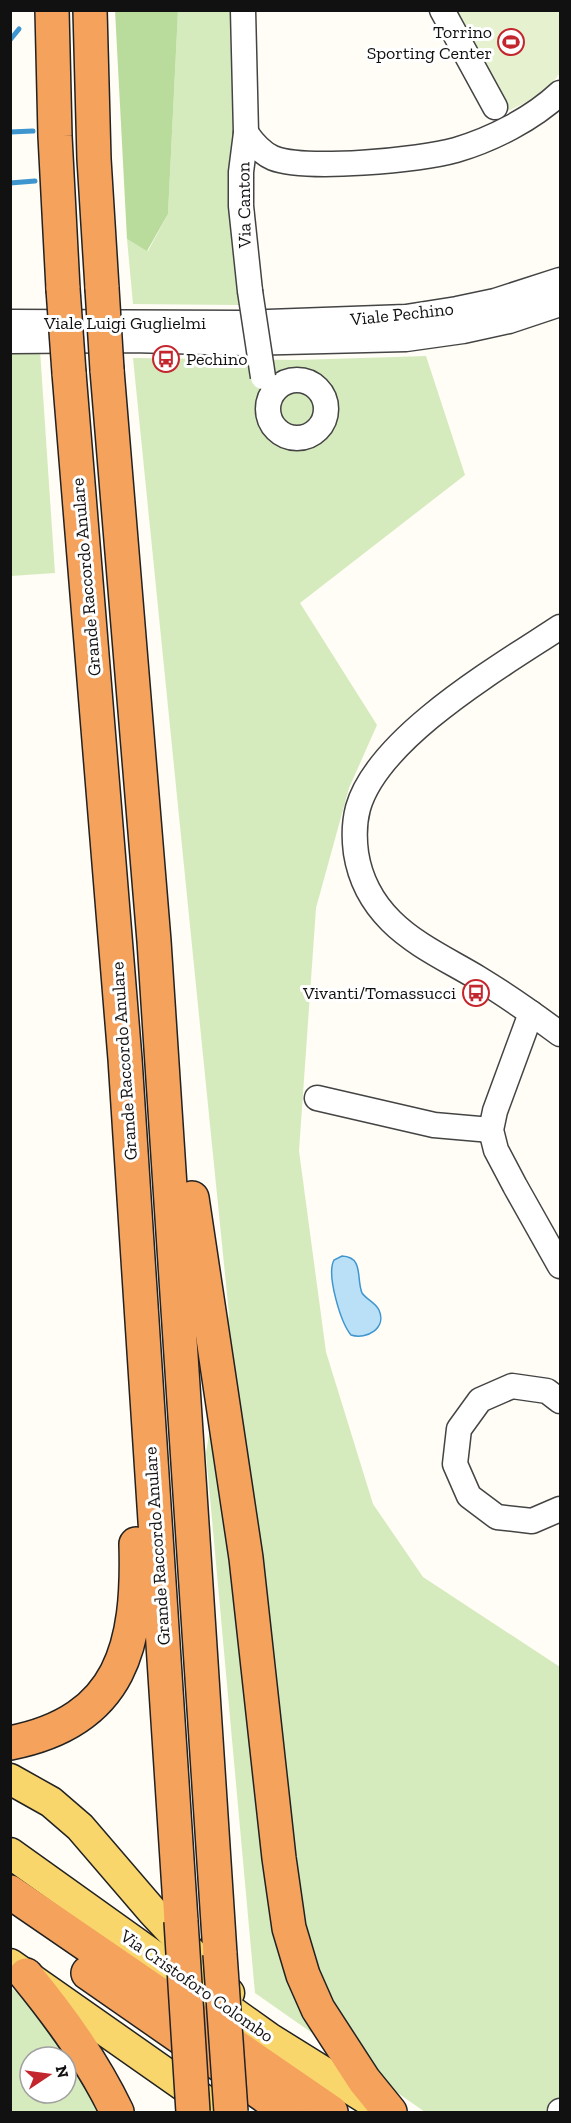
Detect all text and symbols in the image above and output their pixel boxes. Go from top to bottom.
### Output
place label: Torrino Sporting Center [367,21,492,64]
sports icon: Torrino Sporting Center [496,27,526,57]
street label: Via Canton [232,161,256,249]
street label: Viale Pechino [348,298,455,330]
street label: Viale Luigi Guglielmi [43,312,206,334]
bus stop icon: Pechino [151,344,181,374]
place label: Pechino [186,348,247,370]
street label: Grande Raccordo Anulare [66,477,106,677]
street label: Grande Raccordo Anulare [106,961,142,1161]
bus stop icon: Vivanti/Tomassucci [461,978,491,1008]
place label: Vivanti/Tomassucci [302,982,456,1004]
street label: Grande Raccordo Anulare [139,1446,175,1646]
street label: Via Cristoforo Colombo [115,1924,278,2047]
north arrow [18,2045,78,2105]
text: N [52,2064,73,2080]

